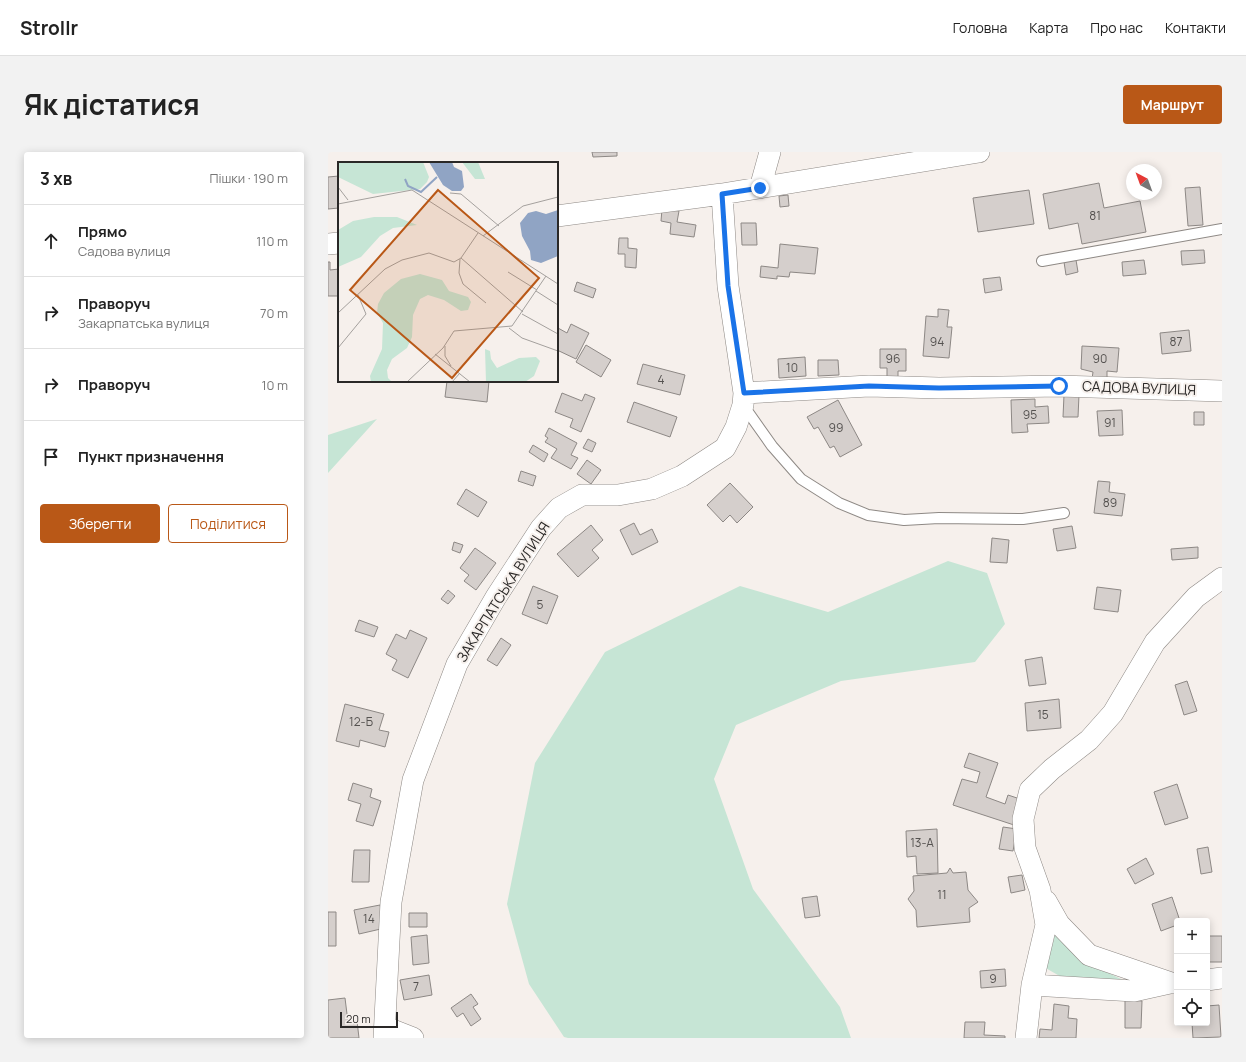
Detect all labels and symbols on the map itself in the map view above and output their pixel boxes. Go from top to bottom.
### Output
inset map [338,162,558,382]
north arrow [1126,164,1162,200]
route end [751,179,769,197]
house number: 81 [1089,207,1101,224]
house number: 94 [930,333,944,350]
house number: 87 [1170,333,1183,350]
house number: 96 [886,350,900,367]
house number: 90 [1093,350,1107,367]
house number: 10 [786,359,798,376]
house number: 4 [657,371,665,388]
street label: САДОВА ВУЛИЦЯ [1082,376,1196,399]
route start [1050,377,1068,395]
house number: 95 [1023,406,1037,423]
house number: 91 [1104,414,1116,431]
house number: 99 [829,419,843,436]
house number: 89 [1103,494,1117,511]
street label: ЗАКАРПАТСЬКА ВУЛИЦЯ [452,518,553,665]
house number: 5 [537,596,544,613]
house number: 15 [1037,706,1049,723]
house number: 12-Б [349,713,373,730]
house number: 13-А [910,834,934,851]
house number: 11 [937,886,947,903]
house number: 14 [363,910,375,927]
house number: 9 [989,970,997,987]
house number: 7 [413,978,419,995]
scale bar [340,1010,398,1029]

